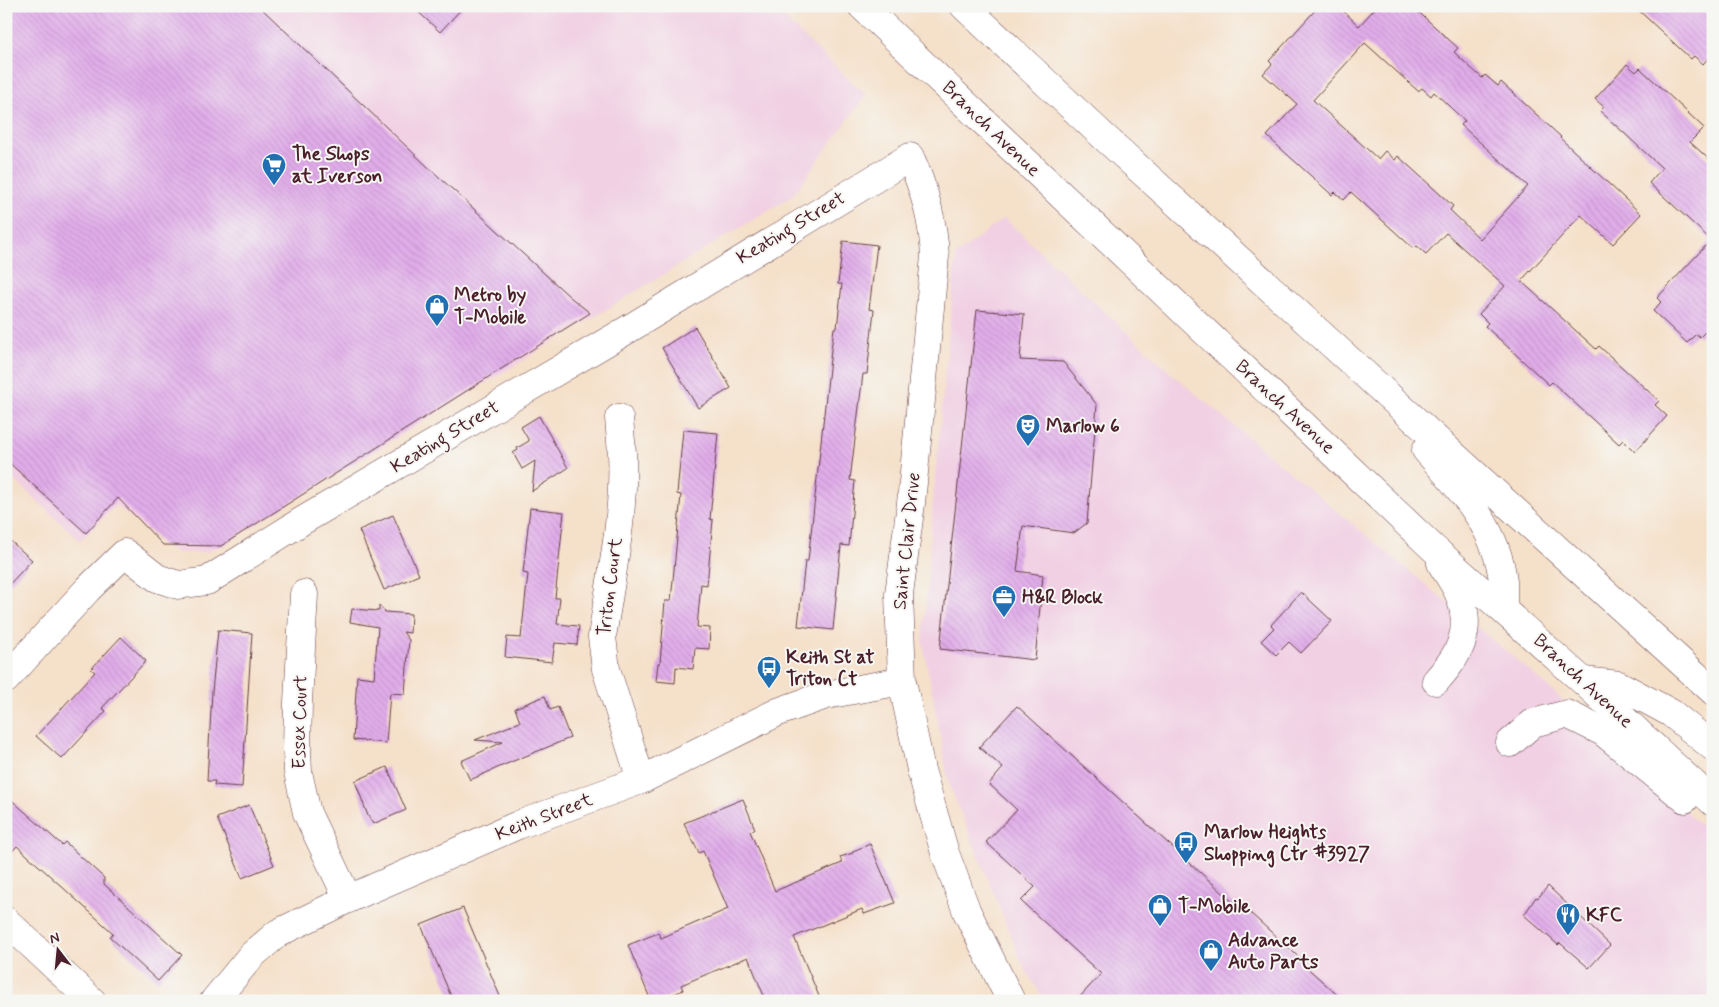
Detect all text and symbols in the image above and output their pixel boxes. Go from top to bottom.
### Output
street label: Branch Avenue [936,76,1046,182]
place label: The Shops at Iverson [292,142,383,189]
supermarket icon: The Shops at Iverson [261,152,287,186]
street label: Keating Street [732,186,852,273]
place label: Metro by T-Mobile [454,283,526,330]
shop icon: Metro by T-Mobile [424,293,450,327]
street label: Branch Avenue [1230,354,1340,460]
street label: Keating Street [386,395,506,482]
theatre icon: Marlow 6 [1015,413,1041,447]
place label: Marlow 6 [1046,414,1120,439]
street label: Saint Clair Drive [887,471,927,611]
street label: Triton Court [592,536,628,638]
office icon: H&R Block [991,584,1017,618]
place label: H&R Block [1022,585,1103,610]
street label: Branch Avenue [1528,628,1638,734]
place label: Keith St at Triton Ct [786,645,874,692]
bus stop icon: Keith St at Triton Ct [756,655,782,689]
street label: Essex Court [287,675,313,769]
street label: Keith Street [492,787,596,847]
place label: Marlow Heights Shopping Ctr #3927 [1204,820,1370,868]
bus stop icon: Marlow Heights Shopping Ctr #3927 [1173,830,1199,864]
shop icon: T-Mobile [1147,893,1173,927]
place label: T-Mobile [1178,894,1250,919]
restaurant icon: KFC [1555,902,1581,936]
place label: KFC [1586,903,1623,928]
north arrow [32,924,82,974]
place label: Advance Auto Parts [1228,928,1319,975]
text: N [48,929,62,948]
shop icon: Advance Auto Parts [1198,938,1224,972]

